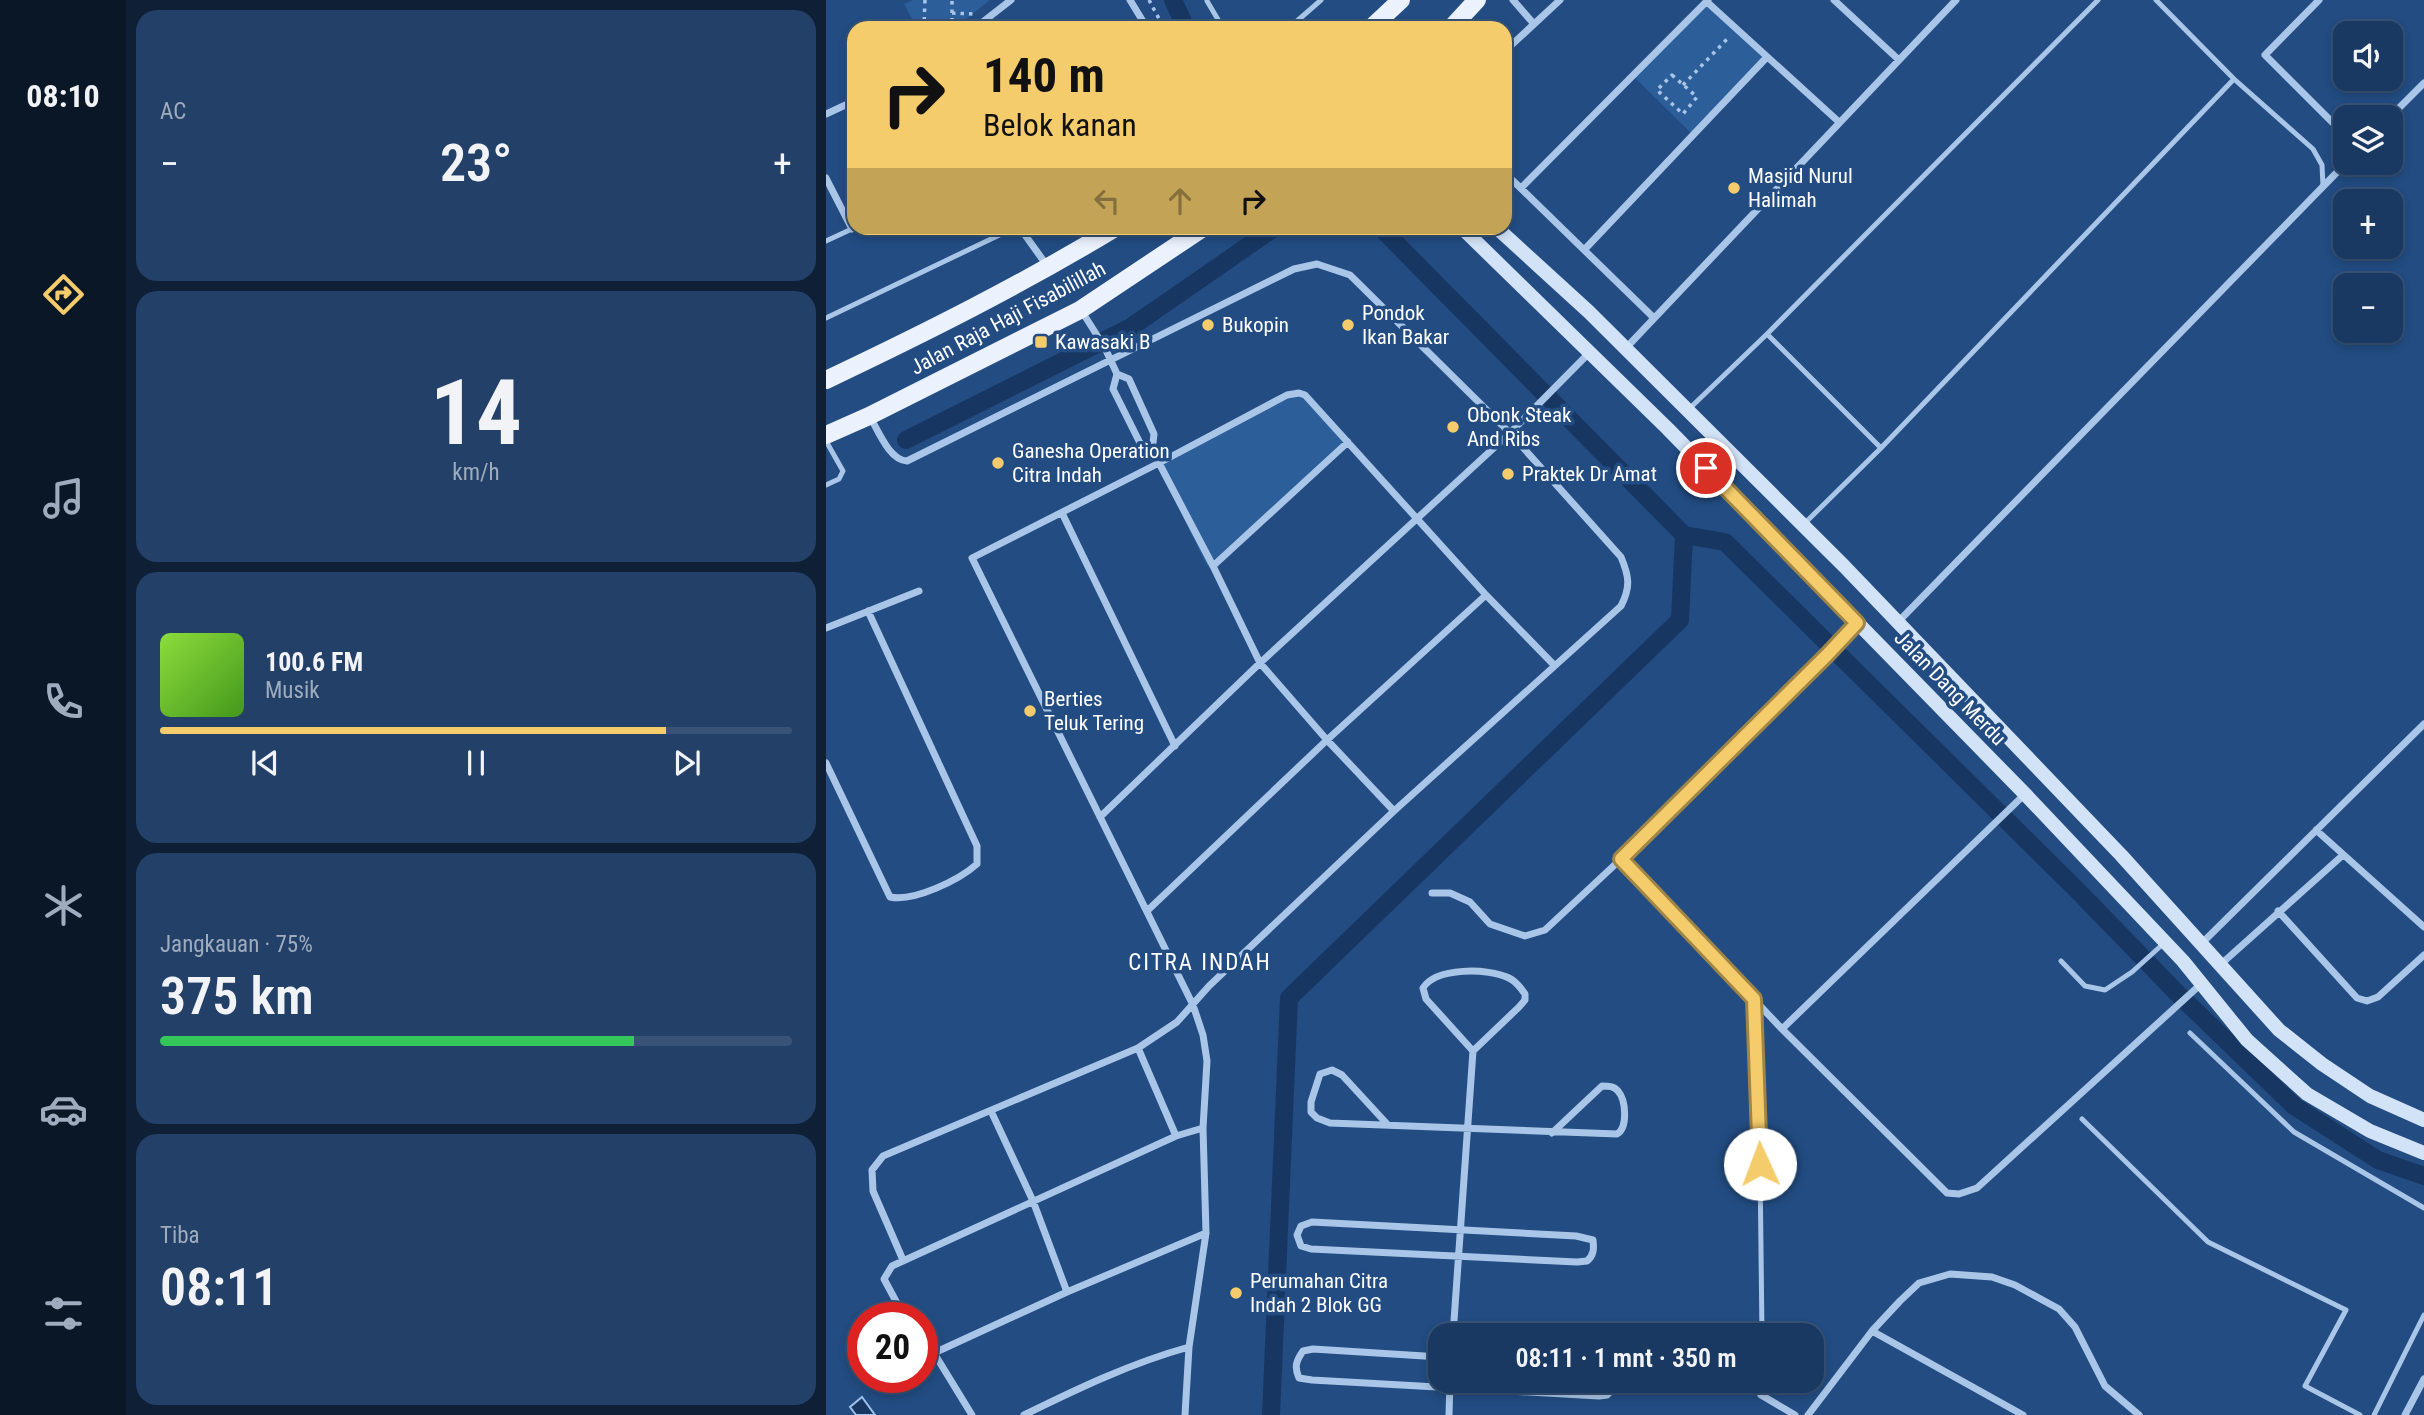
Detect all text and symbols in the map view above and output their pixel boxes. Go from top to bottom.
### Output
map controls [2333,21,2403,343]
button: sound [2333,21,2403,91]
text: 140 m [983,47,1105,104]
icon: right [868,49,959,140]
text: 08:10 [26,77,100,115]
text: AC [160,98,186,125]
button: layers [2333,105,2403,175]
text: Belok kanan [983,106,1137,144]
text: 23° [440,133,512,194]
text: − [160,142,179,186]
text: + [773,142,792,186]
place label: Masjid Nurul Halimah [1748,164,1853,212]
marker: Masjid Nurul Halimah [1726,180,1742,196]
icon: left [1088,182,1126,220]
icon: ahead [1161,182,1199,220]
icon: right [1234,182,1272,220]
button: + [2333,189,2403,259]
street label: Jalan Raja Haji Fisabilillah [906,256,1110,380]
icon: directions [39,270,88,319]
button: − [2333,273,2403,343]
place label: Pondok Ikan Bakar [1362,301,1449,349]
place label: Bukopin [1222,313,1289,337]
marker: Bukopin [1200,317,1216,333]
marker: Pondok Ikan Bakar [1340,317,1356,333]
place label: Kawasaki B [1055,330,1150,354]
marker: Kawasaki B [1033,334,1049,350]
text: 14 [430,360,522,466]
place label: Obonk Steak And Ribs [1467,403,1572,451]
marker: Obonk Steak And Ribs [1445,419,1461,435]
pin [1676,438,1736,498]
place label: Ganesha Operation Citra Indah [1012,439,1170,487]
icon: arrive [1687,449,1725,487]
marker: Ganesha Operation Citra Indah [990,455,1006,471]
text: km/h [452,459,500,486]
place label: Praktek Dr Amat [1522,462,1657,486]
marker: Praktek Dr Amat [1500,466,1516,482]
icon: music [39,474,88,523]
street label: Jalan Dang Merdu [1889,626,2011,750]
text: 100.6 FM [265,647,363,677]
icon: phone [39,677,88,726]
text: Musik [265,677,320,704]
place label: Berties Teluk Tering [1044,687,1144,735]
marker: Berties Teluk Tering [1022,703,1038,719]
icon: previous [246,744,284,782]
icon: pause [457,744,495,782]
icon: next [668,744,706,782]
icon: climate [39,881,88,930]
text: Jangkauan · 75% [160,931,313,958]
district label: CITRA INDAH [1128,949,1272,976]
text: 375 km [160,966,314,1027]
icon: car [39,1085,88,1134]
position arrow [1723,1127,1797,1201]
text: Tiba [160,1222,200,1249]
text: 08:11 [160,1257,278,1318]
place label: Perumahan Citra Indah 2 Blok GG [1250,1269,1388,1317]
marker: Perumahan Citra Indah 2 Blok GG [1228,1285,1244,1301]
icon: filters [39,1289,88,1338]
speed limit sign: 20 [847,1302,938,1393]
text: 08:11 · 1 mnt · 350 m [1515,1343,1737,1373]

